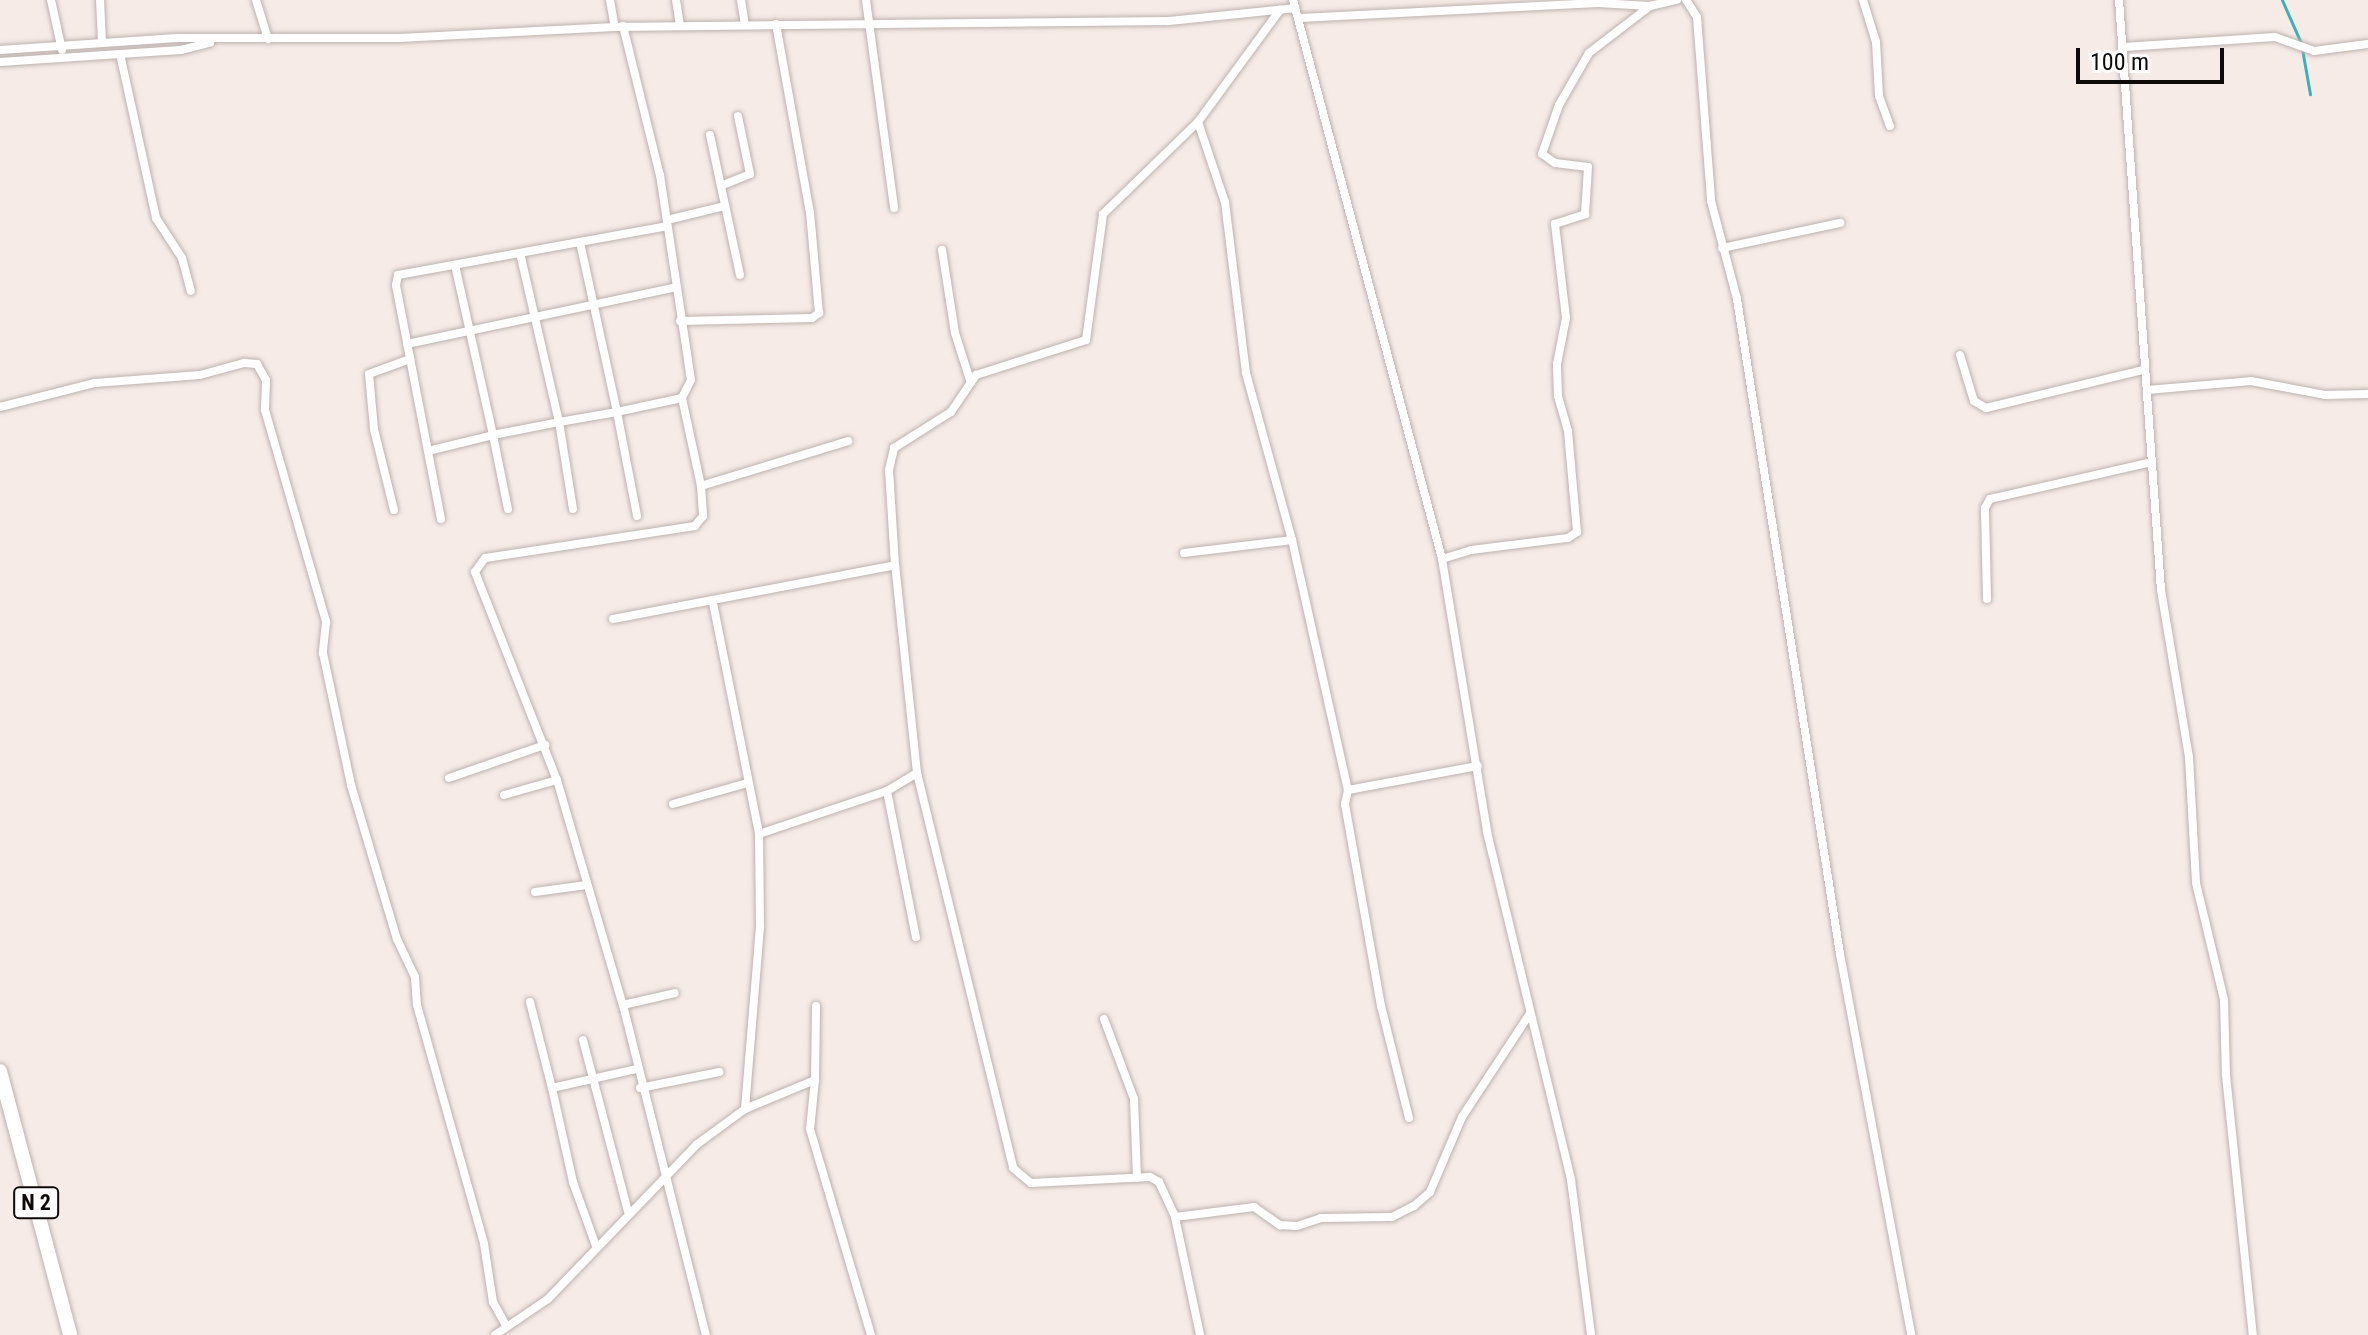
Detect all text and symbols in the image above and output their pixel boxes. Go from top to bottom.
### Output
scale bar [2080,32,2228,82]
text: 100 m [2090,48,2149,76]
road number: N 2 [12,1185,60,1221]

